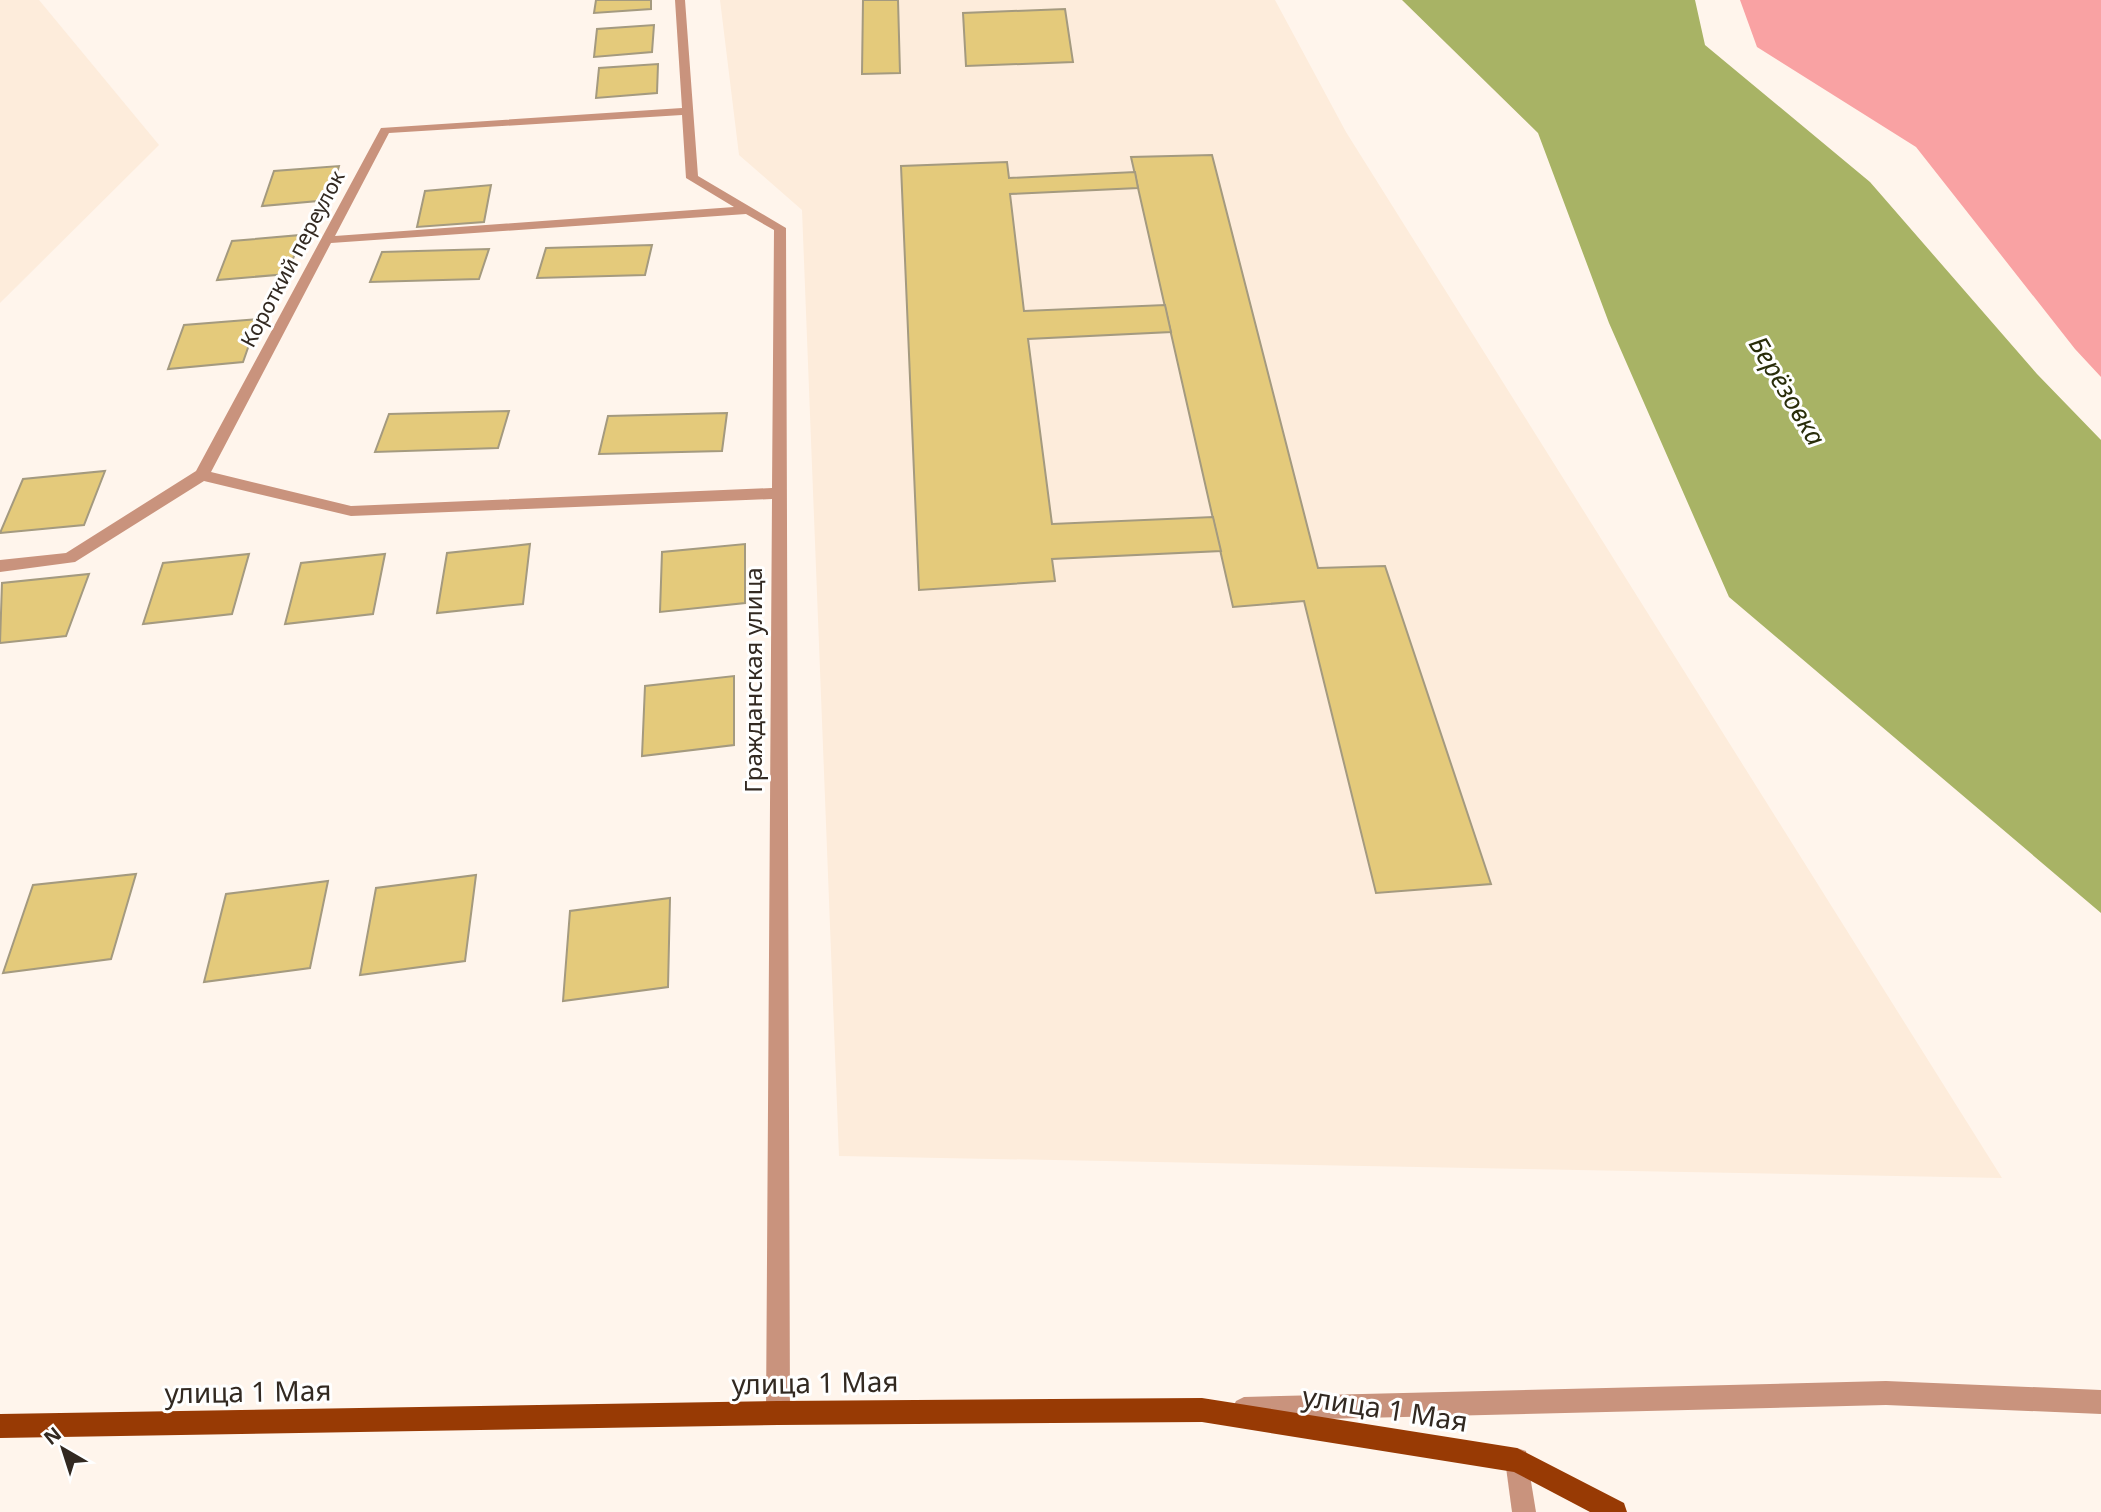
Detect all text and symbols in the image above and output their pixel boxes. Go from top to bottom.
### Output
street label: Короткий переулок [234,165,351,352]
water label: Берёзовка [1741,329,1835,452]
street label: Гражданская улица [736,567,769,793]
street label: улица 1 Мая [731,1362,899,1402]
street label: улица 1 Мая [164,1371,332,1411]
street label: улица 1 Мая [1300,1376,1471,1440]
north arrow [28,1414,98,1484]
text: N [38,1421,66,1451]

